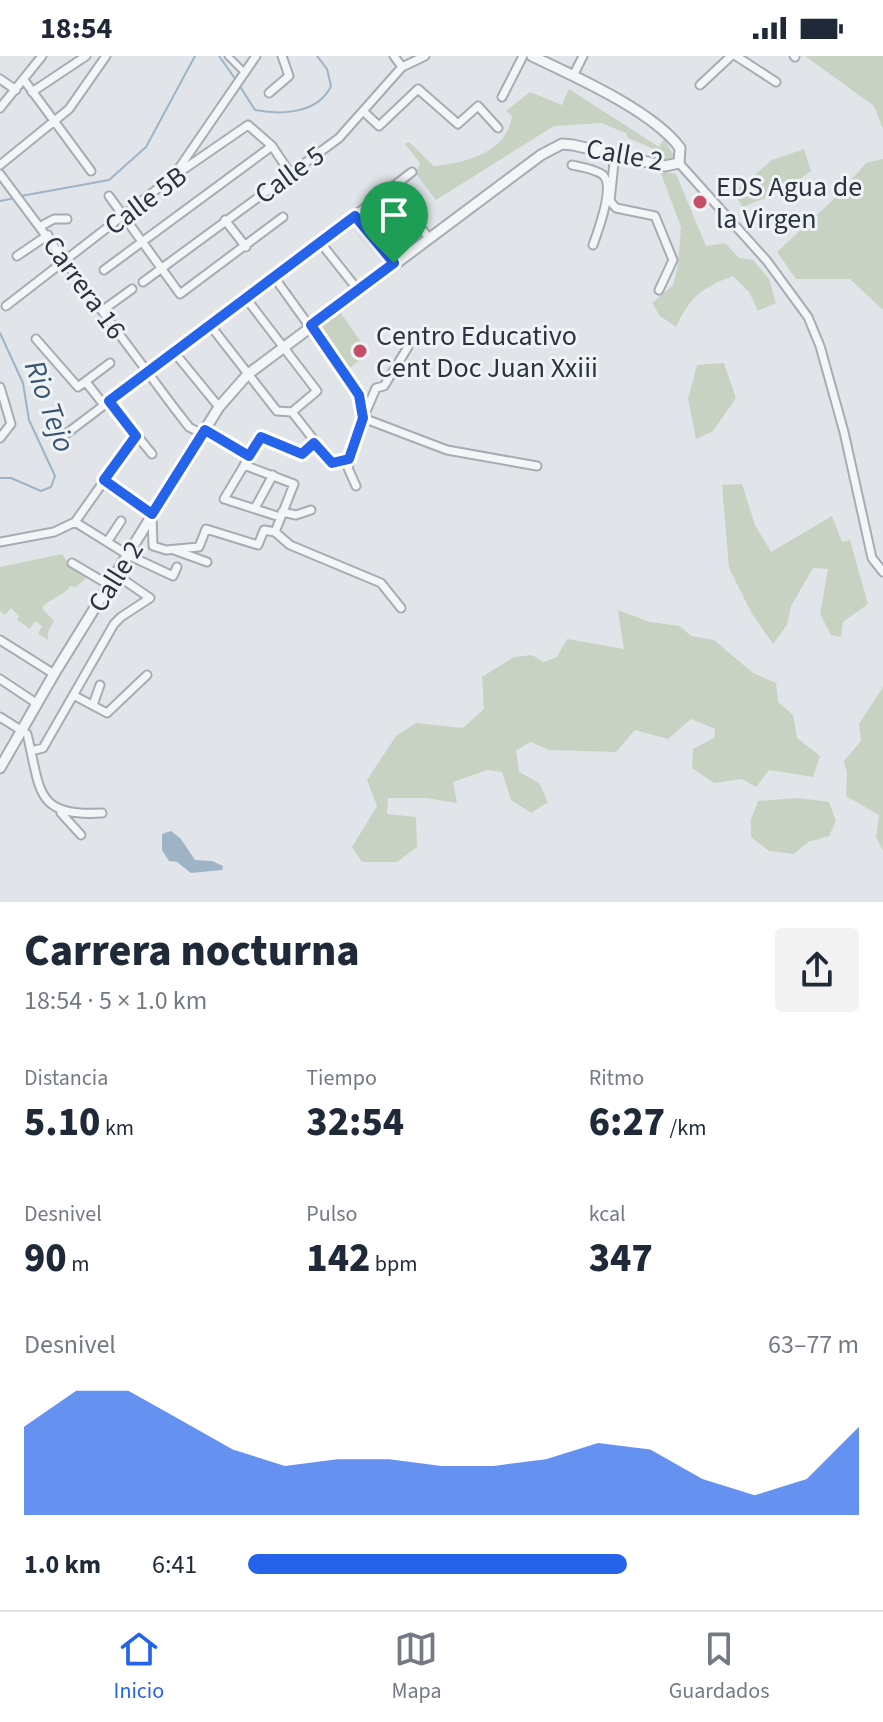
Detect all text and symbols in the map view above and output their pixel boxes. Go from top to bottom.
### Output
text: 18:54 [40,7,112,50]
street label: Calle 2 [583,129,667,181]
street label: Calle 5 [246,136,333,214]
street label: Calle 5B [96,156,195,245]
place label: EDS Agua de la Virgen [716,167,862,239]
pin [360,181,428,263]
icon: arrive [372,193,416,237]
marker: EDS Agua de la Virgen [691,193,709,211]
street label: Carrera 16 [33,227,136,348]
place label: Centro Educativo Cent Doc Juan Xxiii [376,316,598,388]
marker: Centro Educativo Cent Doc Juan Xxiii [351,342,369,360]
water label: Rio Tejo [13,354,86,458]
street label: Calle 2 [78,533,153,620]
text: Carrera nocturna [24,920,360,983]
button: share [775,928,859,1012]
text: 18:54 · 5 × 1.0 km [24,982,207,1019]
text: Distancia [24,1062,108,1094]
text: Tiempo [306,1062,377,1094]
text: Ritmo [589,1062,644,1094]
text: 5.10 [24,1094,100,1151]
text: 32:54 [306,1094,404,1151]
text: 6:27 [589,1094,665,1151]
text: km [100,1112,134,1144]
text: /km [665,1112,706,1144]
text: Desnivel [24,1198,102,1230]
text: Pulso [306,1198,358,1230]
text: kcal [589,1198,626,1230]
text: 90 [24,1230,67,1287]
text: 142 [306,1230,370,1287]
text: 347 [589,1230,653,1287]
text: m [67,1248,89,1280]
text: bpm [370,1248,417,1280]
text: Desnivel [24,1326,116,1363]
text: 63–77 m [768,1326,859,1363]
text: 1.0 km [24,1546,101,1583]
text: 6:41 [152,1546,197,1583]
tab: Inicio [114,1627,164,1707]
tab: Mapa [391,1627,442,1707]
tab: Guardados [669,1627,769,1707]

